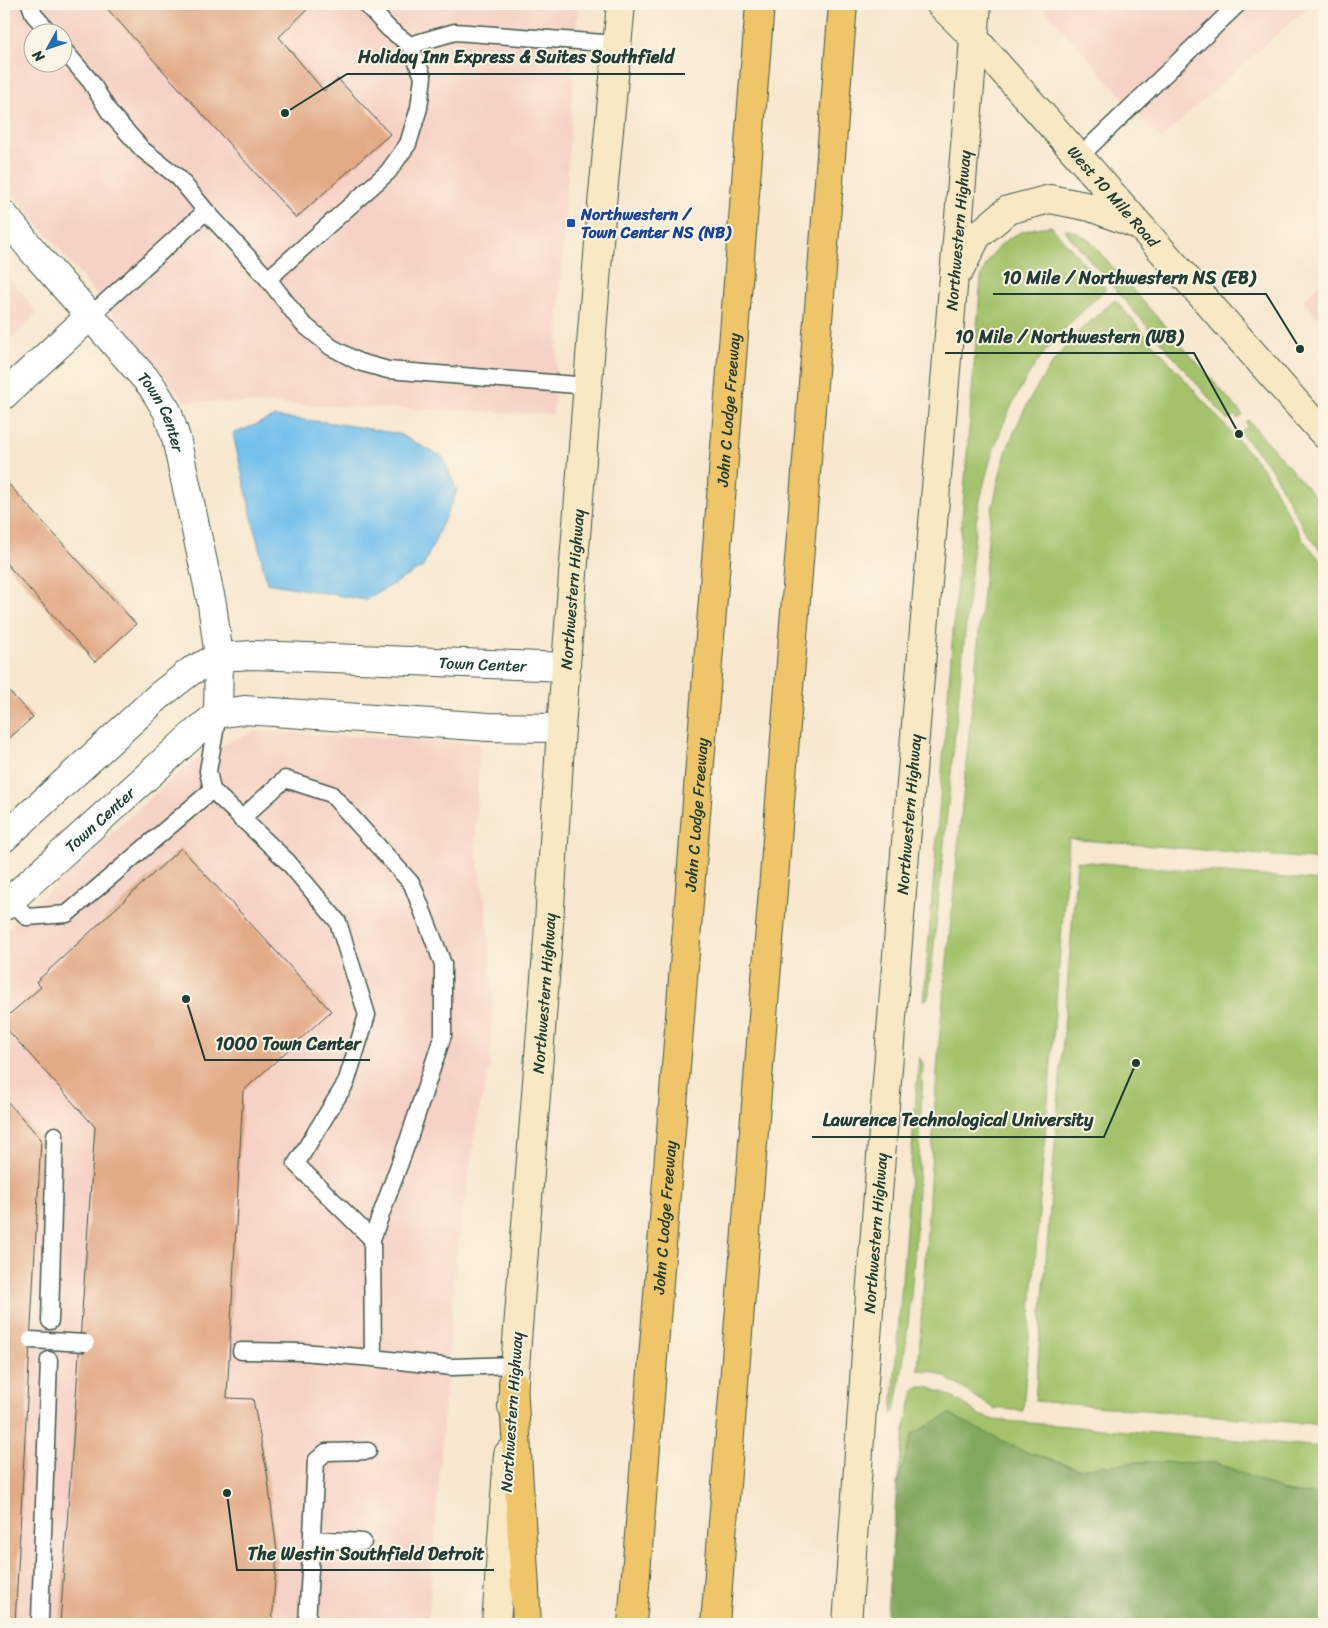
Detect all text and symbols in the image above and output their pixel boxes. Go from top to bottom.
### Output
north arrow [22,22,72,72]
callout: Holiday Inn Express & Suites Southfield [347,41,685,74]
text: Holiday Inn Express & Suites Southfield [357,41,676,73]
text: N [26,44,52,69]
street label: West 10 Mile Road [1060,138,1168,255]
street label: Northwestern Highway [937,148,980,312]
place label: Northwestern / Town Center NS (NB) [580,200,732,247]
marker: Northwestern / Town Center NS (NB) [565,217,577,229]
callout: 10 Mile / Northwestern NS (EB) [993,261,1266,294]
text: 10 Mile / Northwestern NS (EB) [1003,262,1257,294]
callout: 10 Mile / Northwestern (WB) [945,320,1194,353]
text: 10 Mile / Northwestern (WB) [955,321,1185,353]
street label: John C Lodge Freeway [708,331,749,489]
street label: Town Center [130,365,193,456]
street label: Northwestern Highway [552,507,593,671]
street label: Town Center [438,648,528,681]
street label: Northwestern Highway [888,732,930,896]
street label: John C Lodge Freeway [676,736,717,894]
street label: Town Center [58,779,143,860]
street label: Northwestern Highway [524,911,565,1075]
callout: 1000 Town Center [205,1027,370,1060]
text: 1000 Town Center [215,1028,362,1060]
callout: Lawrence Technological University [812,1104,1104,1137]
text: Lawrence Technological University [823,1104,1094,1136]
street label: John C Lodge Freeway [644,1139,685,1296]
street label: Northwestern Highway [855,1151,896,1314]
street label: Northwestern Highway [491,1330,532,1493]
callout: The Westin Southfield Detroit [237,1537,494,1570]
text: The Westin Southfield Detroit [248,1538,485,1570]

